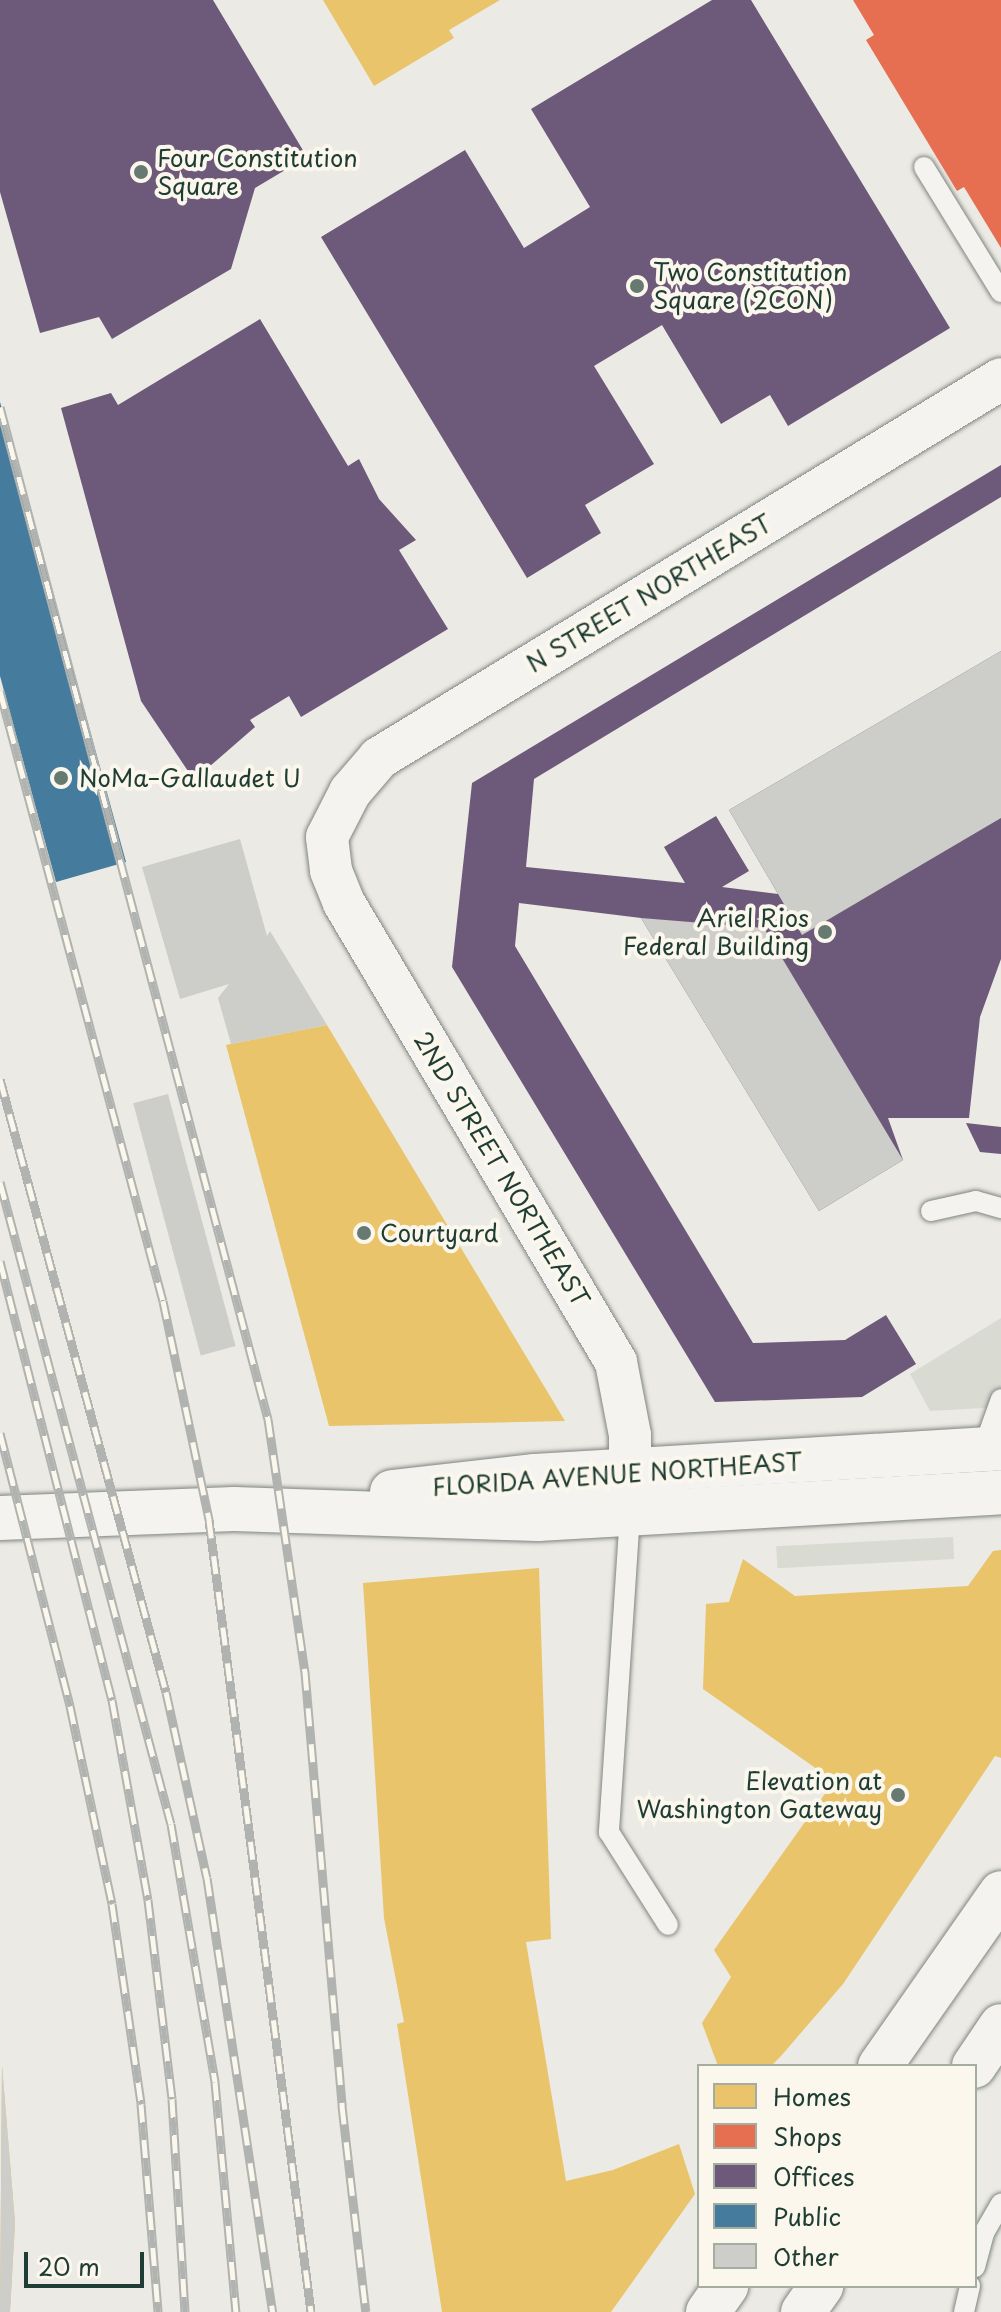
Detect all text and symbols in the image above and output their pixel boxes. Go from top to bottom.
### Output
place label: Four Constitution Square [157,144,358,200]
marker: Four Constitution Square [132,163,150,181]
place label: Two Constitution Square (2CON) [653,258,849,314]
marker: Two Constitution Square (2CON) [628,277,646,295]
street label: N STREET NORTHEAST [521,508,777,678]
place label: NoMa–Gallaudet U [79,764,301,792]
marker: NoMa–Gallaudet U [50,767,72,789]
place label: Ariel Rios Federal Building [623,904,809,960]
marker: Ariel Rios Federal Building [816,923,834,941]
street label: 2ND STREET NORTHEAST [408,1025,596,1313]
place label: Courtyard [380,1219,498,1247]
marker: Courtyard [355,1224,373,1242]
street label: FLORIDA AVENUE NORTHEAST [431,1447,803,1501]
place label: Elevation at Washington Gateway [636,1767,882,1823]
marker: Elevation at Washington Gateway [889,1786,907,1804]
legend [697,2064,977,2288]
text: Homes [773,2078,851,2114]
text: Shops [773,2118,842,2154]
text: Offices [773,2158,854,2194]
text: Public [773,2198,841,2234]
scale bar [28,2236,148,2286]
text: Other [773,2238,839,2274]
text: 20 m [38,2248,100,2284]

